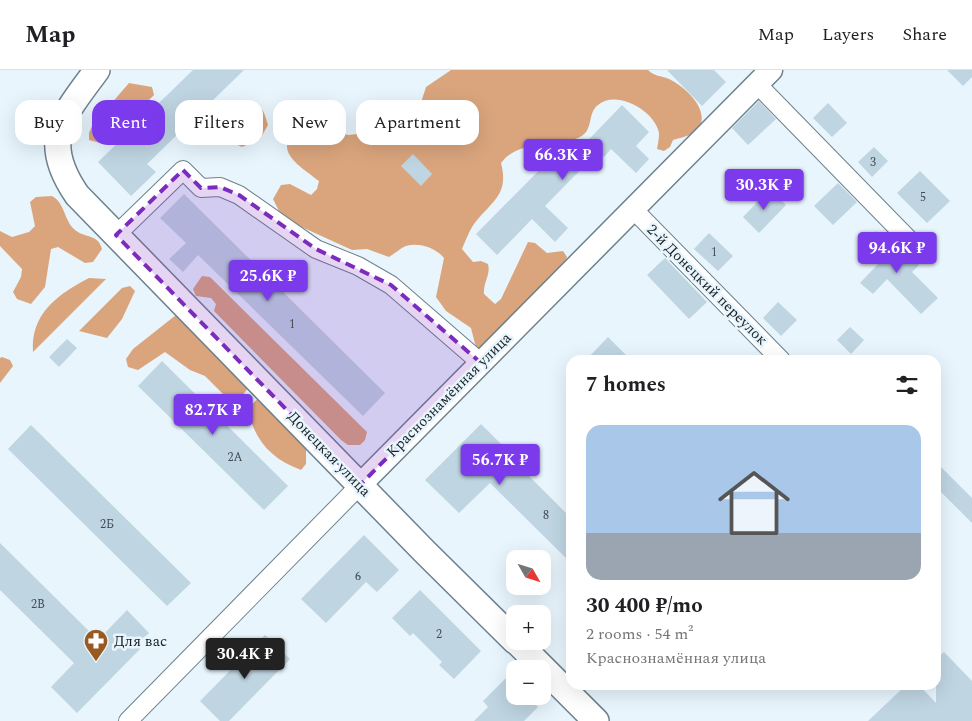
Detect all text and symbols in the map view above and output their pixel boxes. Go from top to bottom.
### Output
text: Map [25,17,75,53]
text: Map [758,21,794,48]
text: Layers [822,21,874,48]
text: Share [902,21,947,48]
chip: Buy [15,100,82,145]
chip: Rent [92,100,165,145]
chip: Filters [175,100,263,145]
chip: New [273,100,346,145]
chip: Apartment [356,100,479,145]
pin: 66.3K ₽ [517,138,609,181]
text: 66.3K ₽ [535,143,591,167]
house number: 3 [870,153,876,172]
pin: 30.3K ₽ [718,168,810,211]
text: 30.3K ₽ [736,173,792,197]
house number: 5 [920,188,926,207]
street label: 2-й Донецкий переулок [641,219,773,351]
pin: 94.6K ₽ [851,232,943,274]
text: 94.6K ₽ [869,236,925,260]
house number: 1 [711,243,717,262]
pin: 25.6K ₽ [222,260,314,302]
text: 25.6K ₽ [240,264,296,288]
house number: 1 [289,315,295,334]
street label: Краснознамённая улица [381,327,517,463]
text: 7 homes [586,369,666,401]
icon: filters [893,371,921,399]
pin: 82.7K ₽ [167,394,259,436]
text: 82.7K ₽ [185,398,241,422]
street label: Донецкая улица [282,406,376,503]
pin: 56.7K ₽ [454,444,546,486]
house number: 2А [227,448,243,467]
text: 56.7K ₽ [472,448,528,472]
icon: home [709,458,799,548]
house number: 8 [543,506,549,525]
house number: 2Б [100,515,114,534]
north arrow [506,550,551,595]
map controls [506,550,551,705]
house number: 6 [355,567,361,586]
text: 30 400 ₽/mo [586,590,703,622]
house number: 2В [31,595,45,614]
button: + [506,605,551,650]
text: 2 rooms · 54 m² [586,622,693,646]
house number: 2 [436,625,442,644]
pharmacy icon: Для вас [83,628,109,662]
place label: Для вас [114,630,167,653]
pin: 30.4K ₽ [199,638,291,680]
text: 30.4K ₽ [217,642,273,666]
text: Краснознамённая улица [586,646,766,670]
button: − [506,660,551,705]

